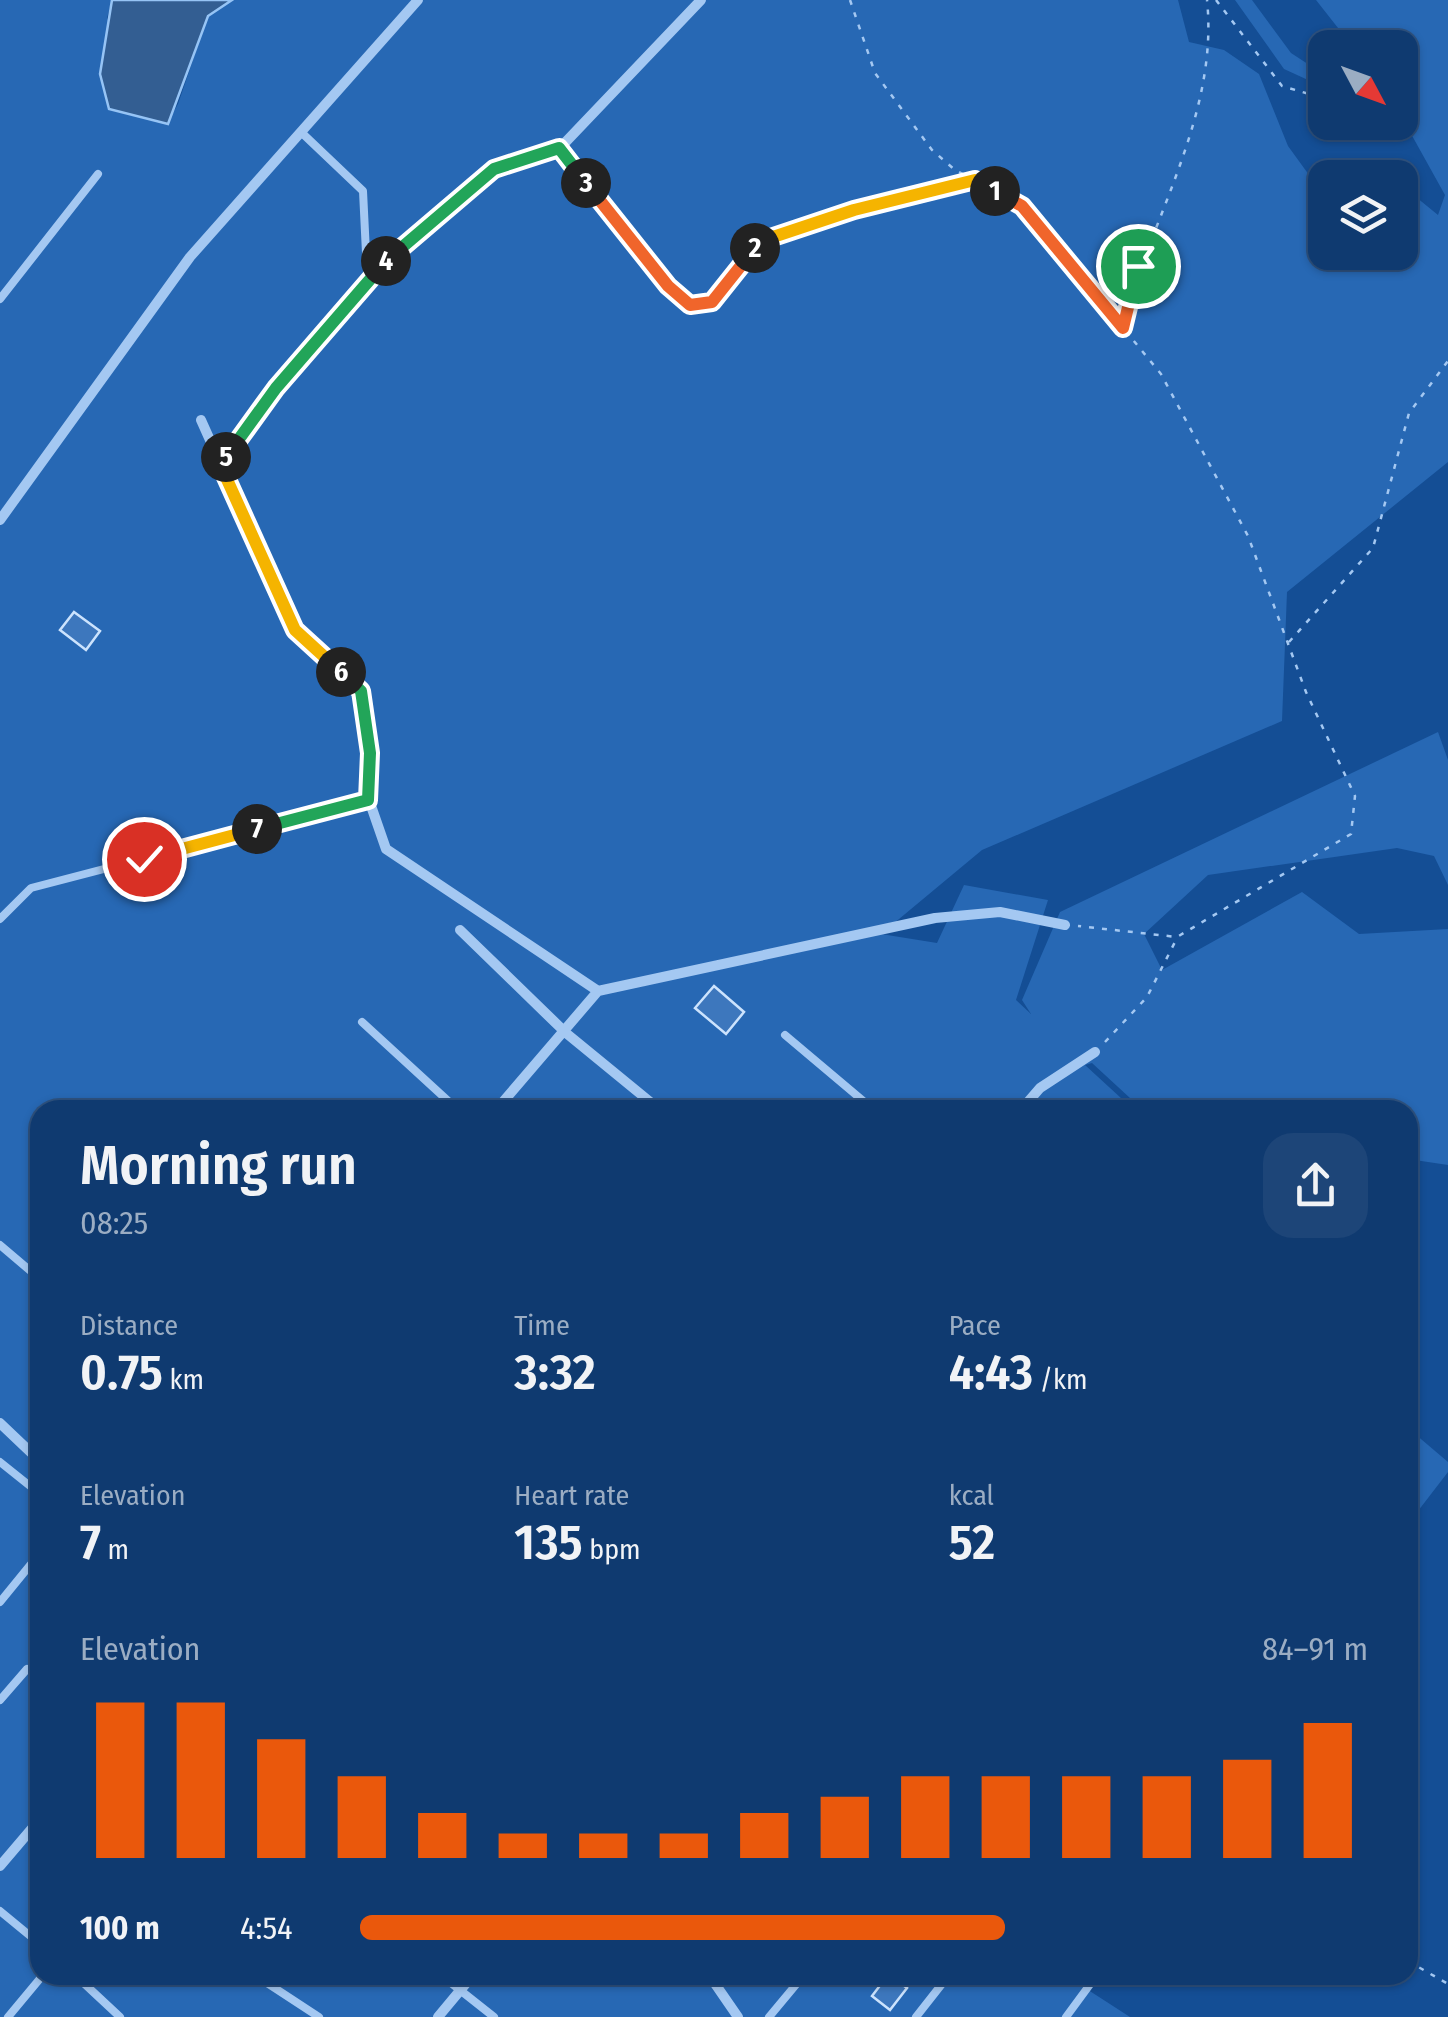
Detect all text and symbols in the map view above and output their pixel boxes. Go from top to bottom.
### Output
north arrow [1308,30,1418,140]
map controls [1308,30,1418,270]
pin: 3 [561,158,611,208]
button: layers [1308,160,1418,270]
text: 3 [579,166,593,199]
pin: 1 [970,166,1020,216]
text: 1 [989,174,1001,207]
pin: 2 [730,223,780,273]
pin [1096,224,1181,309]
text: 2 [749,231,761,264]
pin: 4 [361,236,411,286]
icon: arrive [1111,239,1166,294]
text: 4 [379,244,393,277]
pin: 5 [201,432,251,482]
text: 5 [219,440,233,473]
pin: 6 [316,647,366,697]
text: 6 [334,655,348,688]
pin: 7 [232,804,282,854]
text: 7 [251,812,263,845]
pin [102,817,187,902]
icon: check [117,832,172,887]
text: Morning run [80,1133,357,1199]
button: share [1263,1133,1368,1238]
text: 08:25 [80,1204,148,1242]
text: Distance [80,1309,178,1342]
text: Time [514,1309,570,1342]
text: Pace [949,1309,1001,1342]
text: 0.75 [80,1342,163,1402]
text: 3:32 [514,1342,596,1402]
text: 4:43 [949,1342,1033,1402]
text: km [163,1363,204,1396]
text: /km [1033,1363,1088,1396]
text: Elevation [80,1479,185,1512]
text: Heart rate [514,1479,629,1512]
text: kcal [949,1479,994,1512]
text: 7 [80,1512,101,1572]
text: 135 [514,1512,583,1572]
text: 52 [949,1512,995,1572]
text: m [101,1533,129,1566]
text: bpm [583,1533,641,1566]
text: Elevation [80,1630,200,1668]
text: 84–91 m [1262,1630,1368,1668]
text: 100 m [80,1909,160,1947]
text: 4:54 [240,1909,293,1947]

